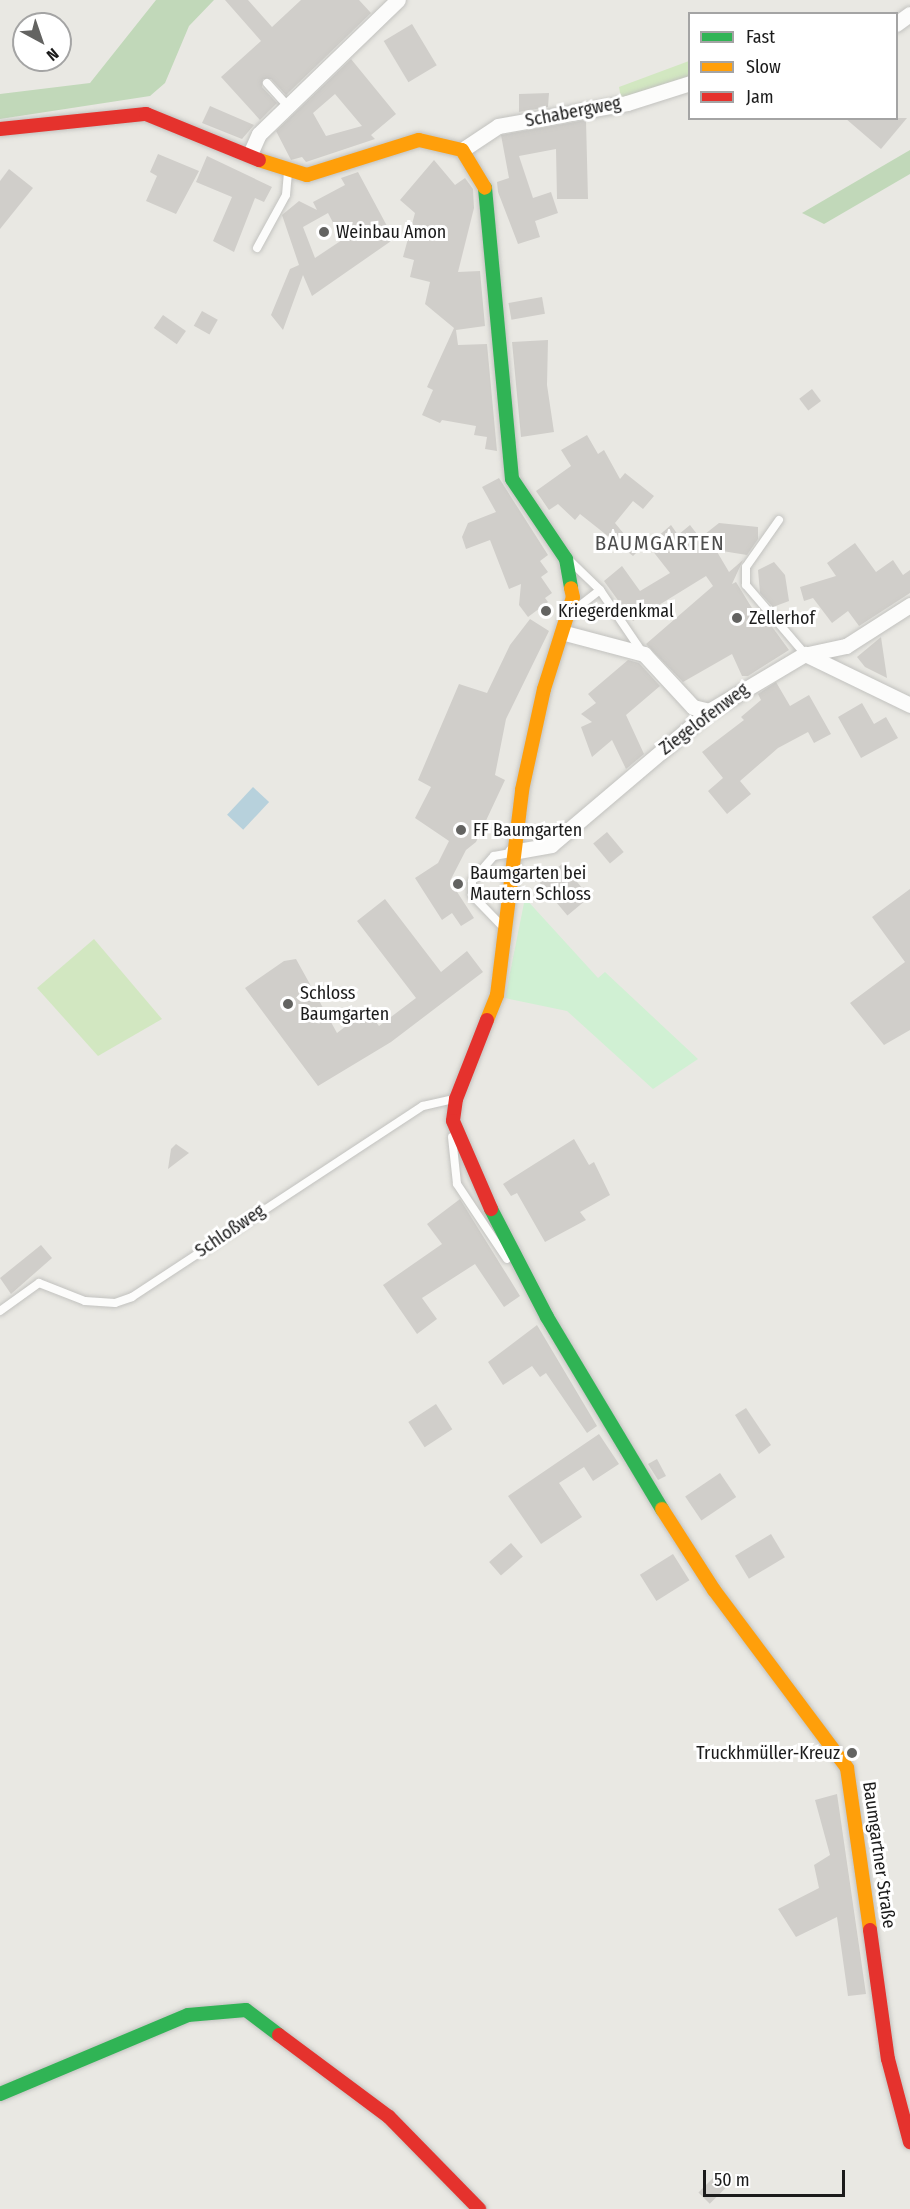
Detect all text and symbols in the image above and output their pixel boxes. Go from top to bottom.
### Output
north arrow [12,12,72,72]
legend [688,12,898,120]
text: Fast [746,26,775,48]
text: N [43,44,62,65]
text: Slow [746,56,781,78]
text: Jam [746,86,774,108]
street label: Schabergweg [523,92,623,132]
place label: Weinbau Amon [336,221,446,243]
marker: Weinbau Amon [317,225,331,239]
district label: BAUMGARTEN [595,530,725,556]
place label: Kriegerdenkmal [558,600,674,622]
marker: Kriegerdenkmal [539,604,553,618]
place label: Zellerhof [749,607,815,629]
marker: Zellerhof [730,611,744,625]
street label: Ziegelofenweg [655,678,753,760]
place label: FF Baumgarten [473,819,582,841]
marker: FF Baumgarten [454,823,468,837]
place label: Baumgarten bei Mautern Schloss [470,863,591,906]
marker: Baumgarten bei Mautern Schloss [451,877,465,891]
place label: Schloss Baumgarten [300,983,389,1026]
marker: Schloss Baumgarten [281,997,295,1011]
street label: Schloßweg [191,1200,269,1262]
place label: Truckhmüller-Kreuz [696,1742,840,1764]
marker: Truckhmüller-Kreuz [845,1746,859,1760]
street label: Baumgartner Straße [858,1780,900,1930]
scale bar [706,2158,848,2196]
text: 50 m [714,2169,750,2191]

